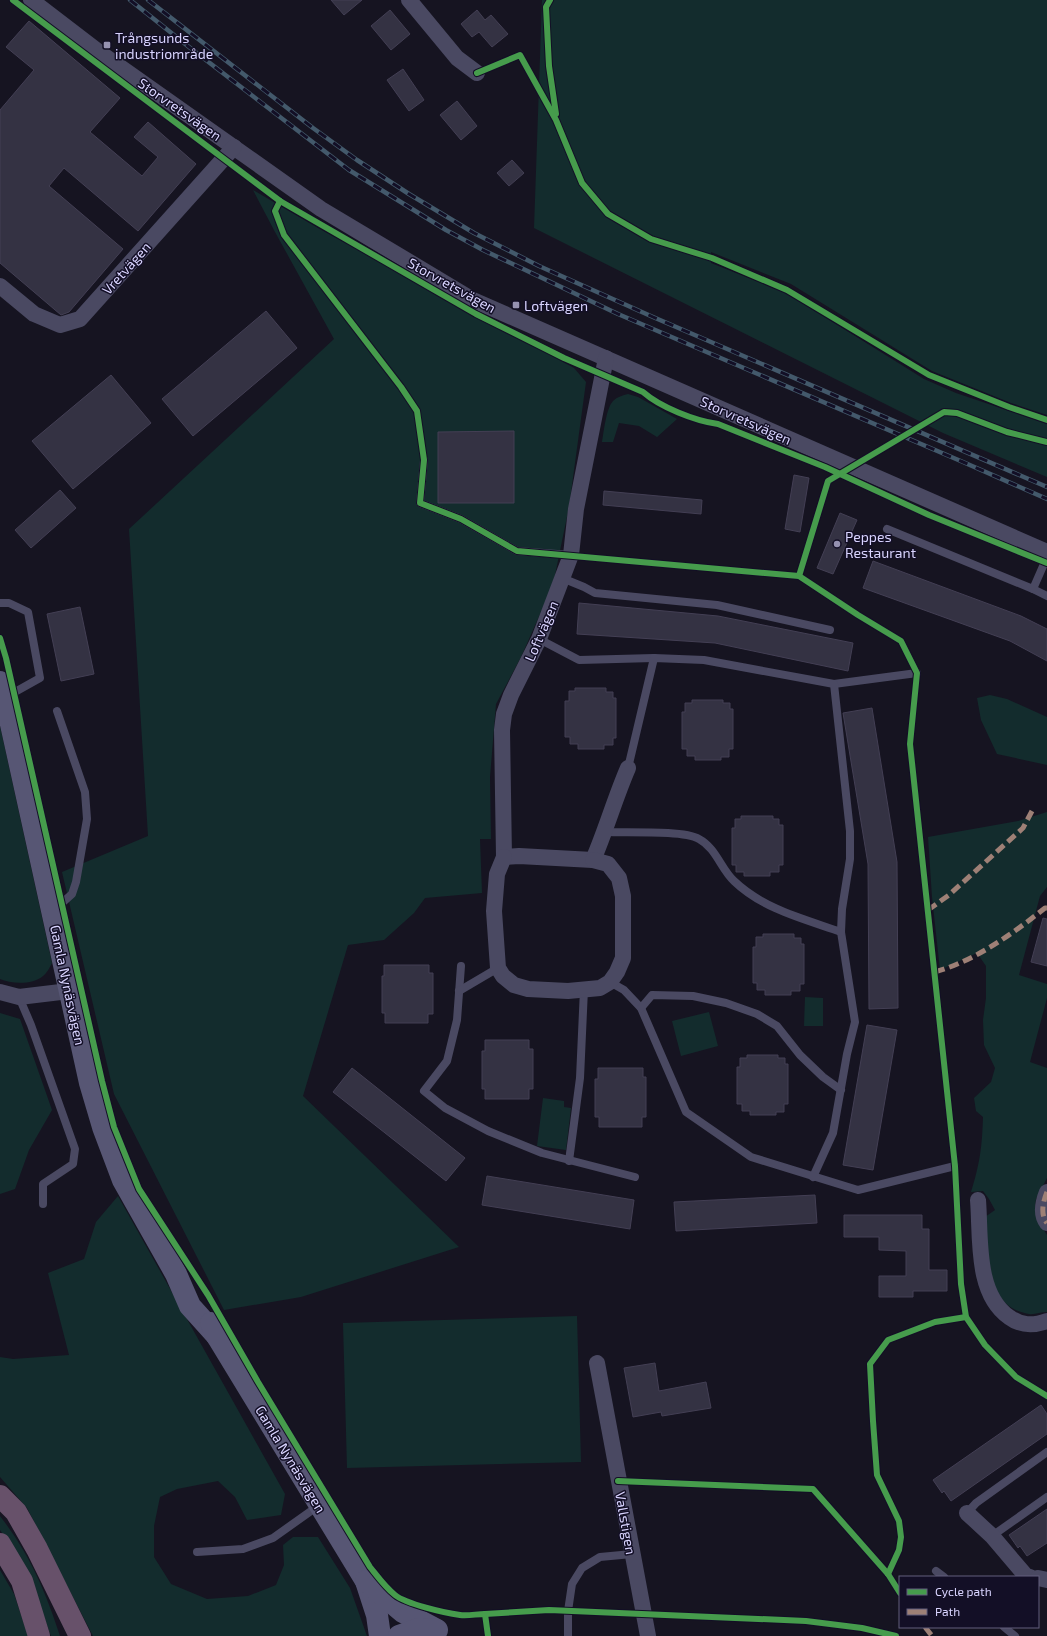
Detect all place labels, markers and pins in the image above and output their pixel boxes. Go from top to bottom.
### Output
place label: Trångsunds industriområde [115,29,213,62]
marker: Trångsunds industriområde [102,40,112,50]
place label: Loftvägen [524,297,588,314]
marker: Loftvägen [511,300,521,310]
place label: Peppes Restaurant [845,528,916,561]
marker: Peppes Restaurant [832,539,842,549]

